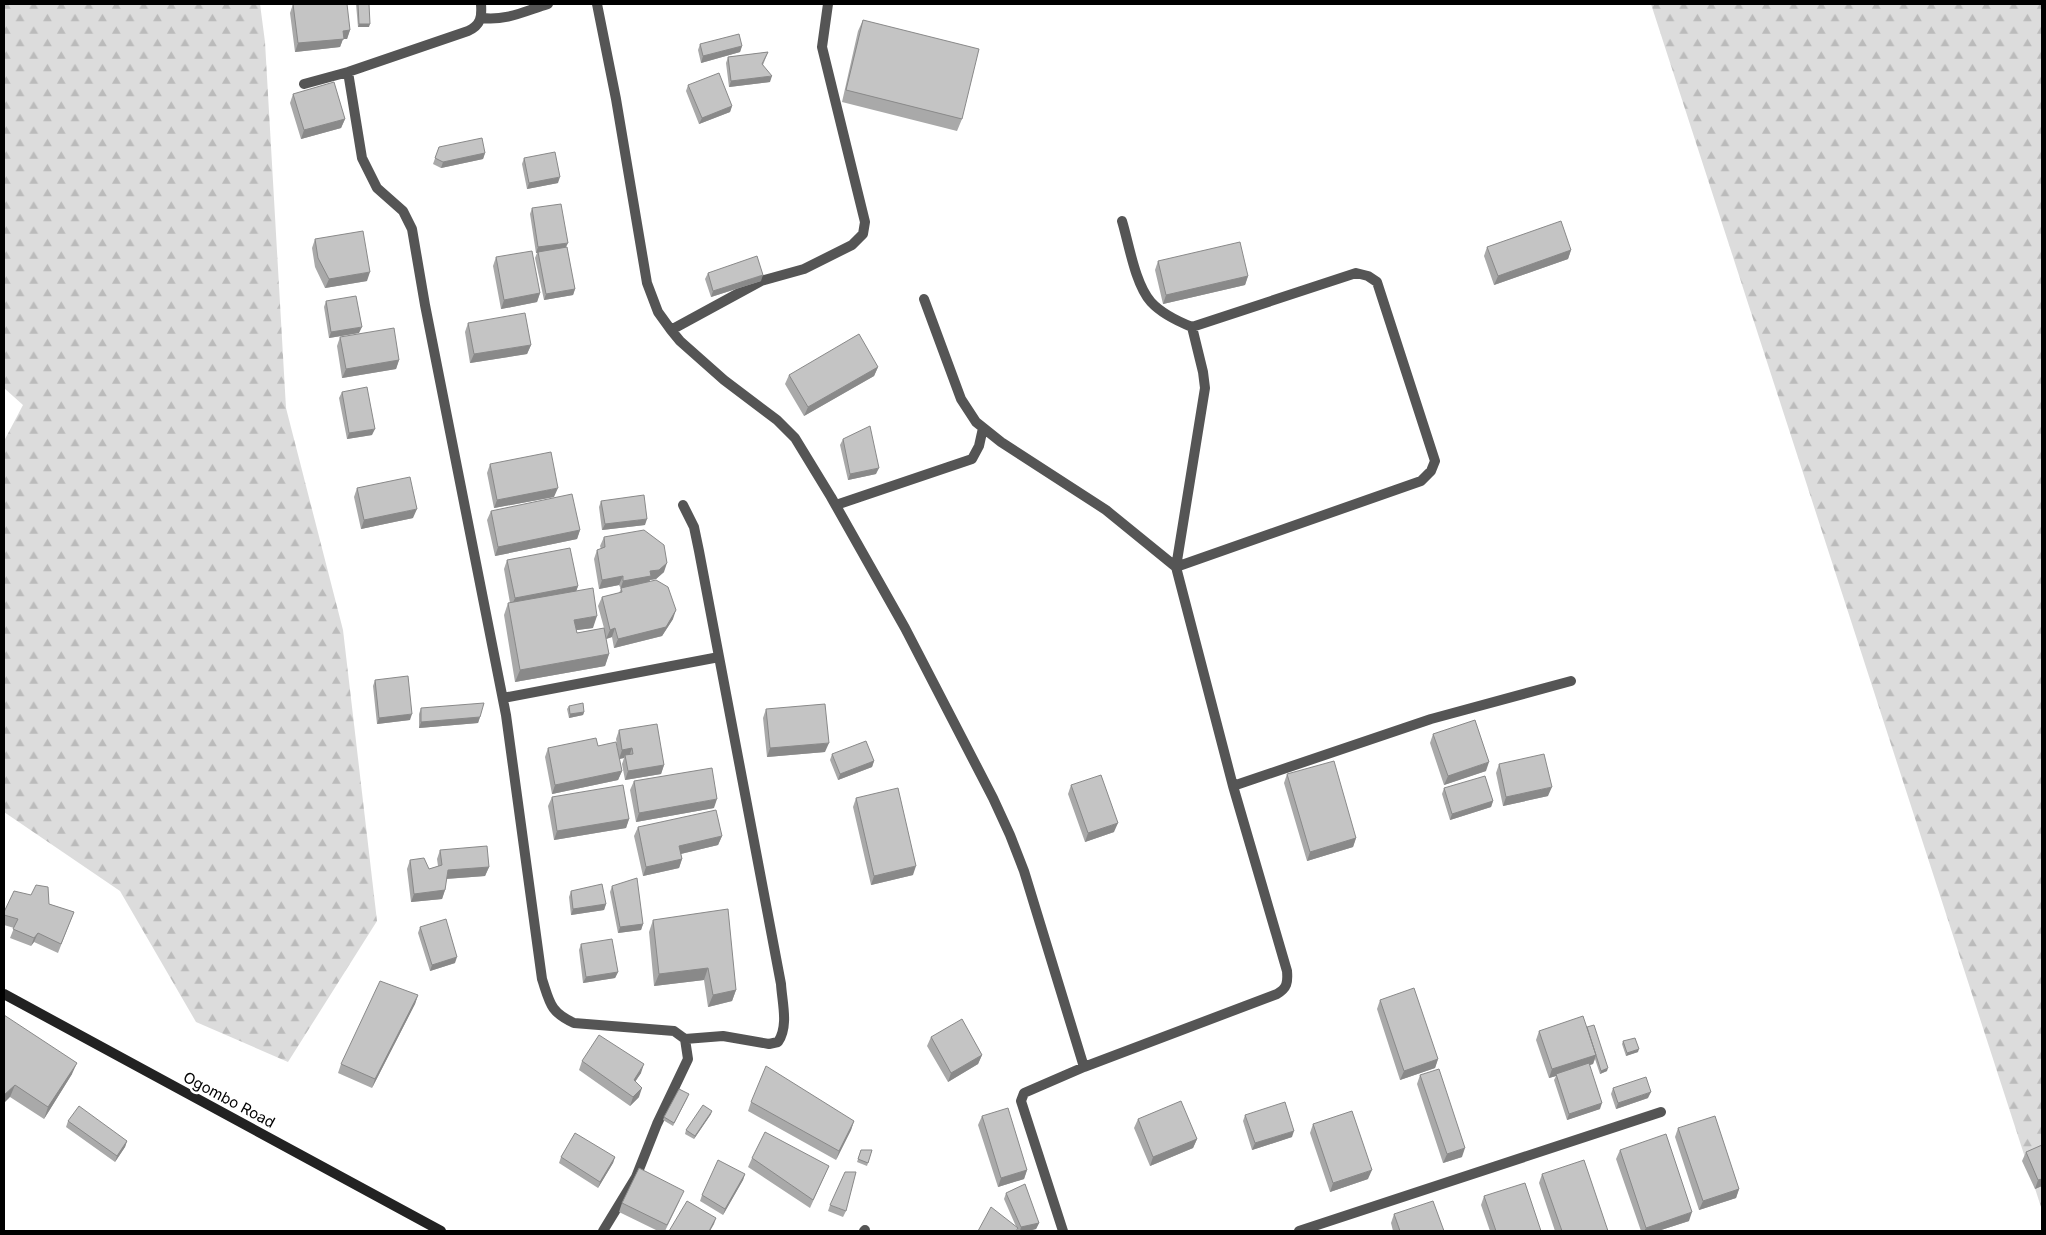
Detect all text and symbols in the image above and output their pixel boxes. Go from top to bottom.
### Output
street label: Ogombo Road [180,1067,278,1132]

